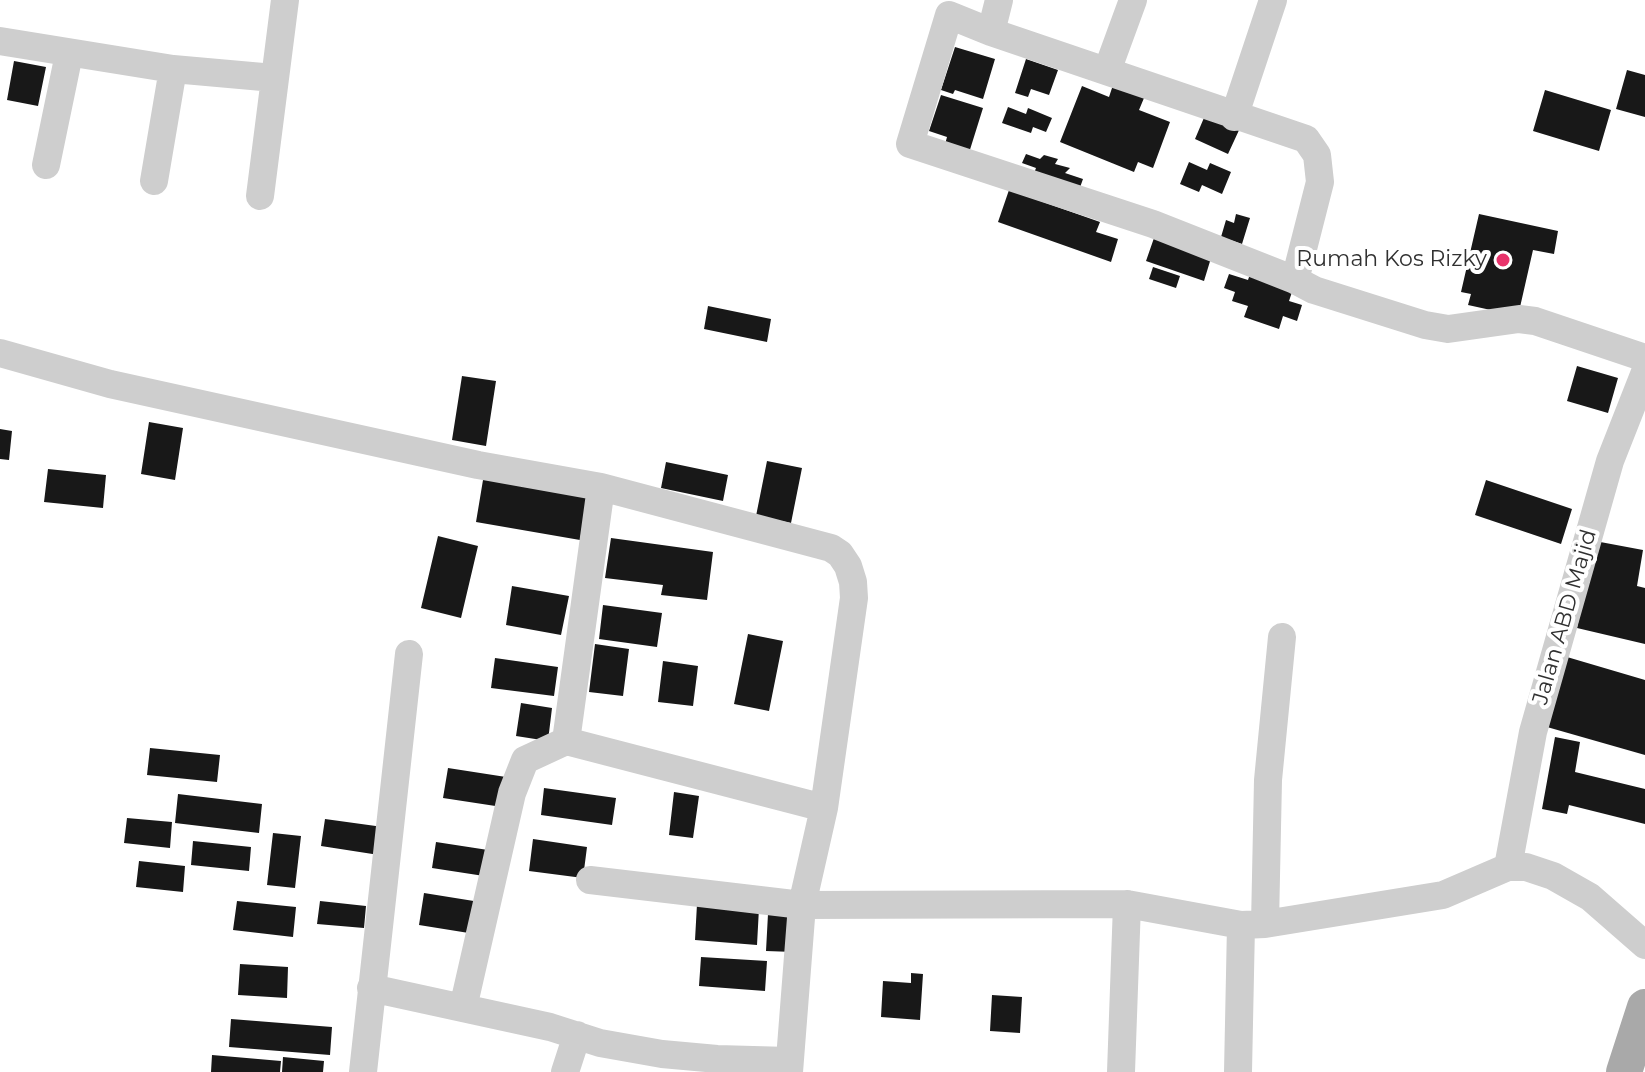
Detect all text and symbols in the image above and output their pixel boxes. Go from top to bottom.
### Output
place label: Rumah Kos Rizky [1296,247,1487,273]
marker: Rumah Kos Rizky [1494,251,1512,269]
street label: Jalan ABD Majid [1527,527,1603,707]

